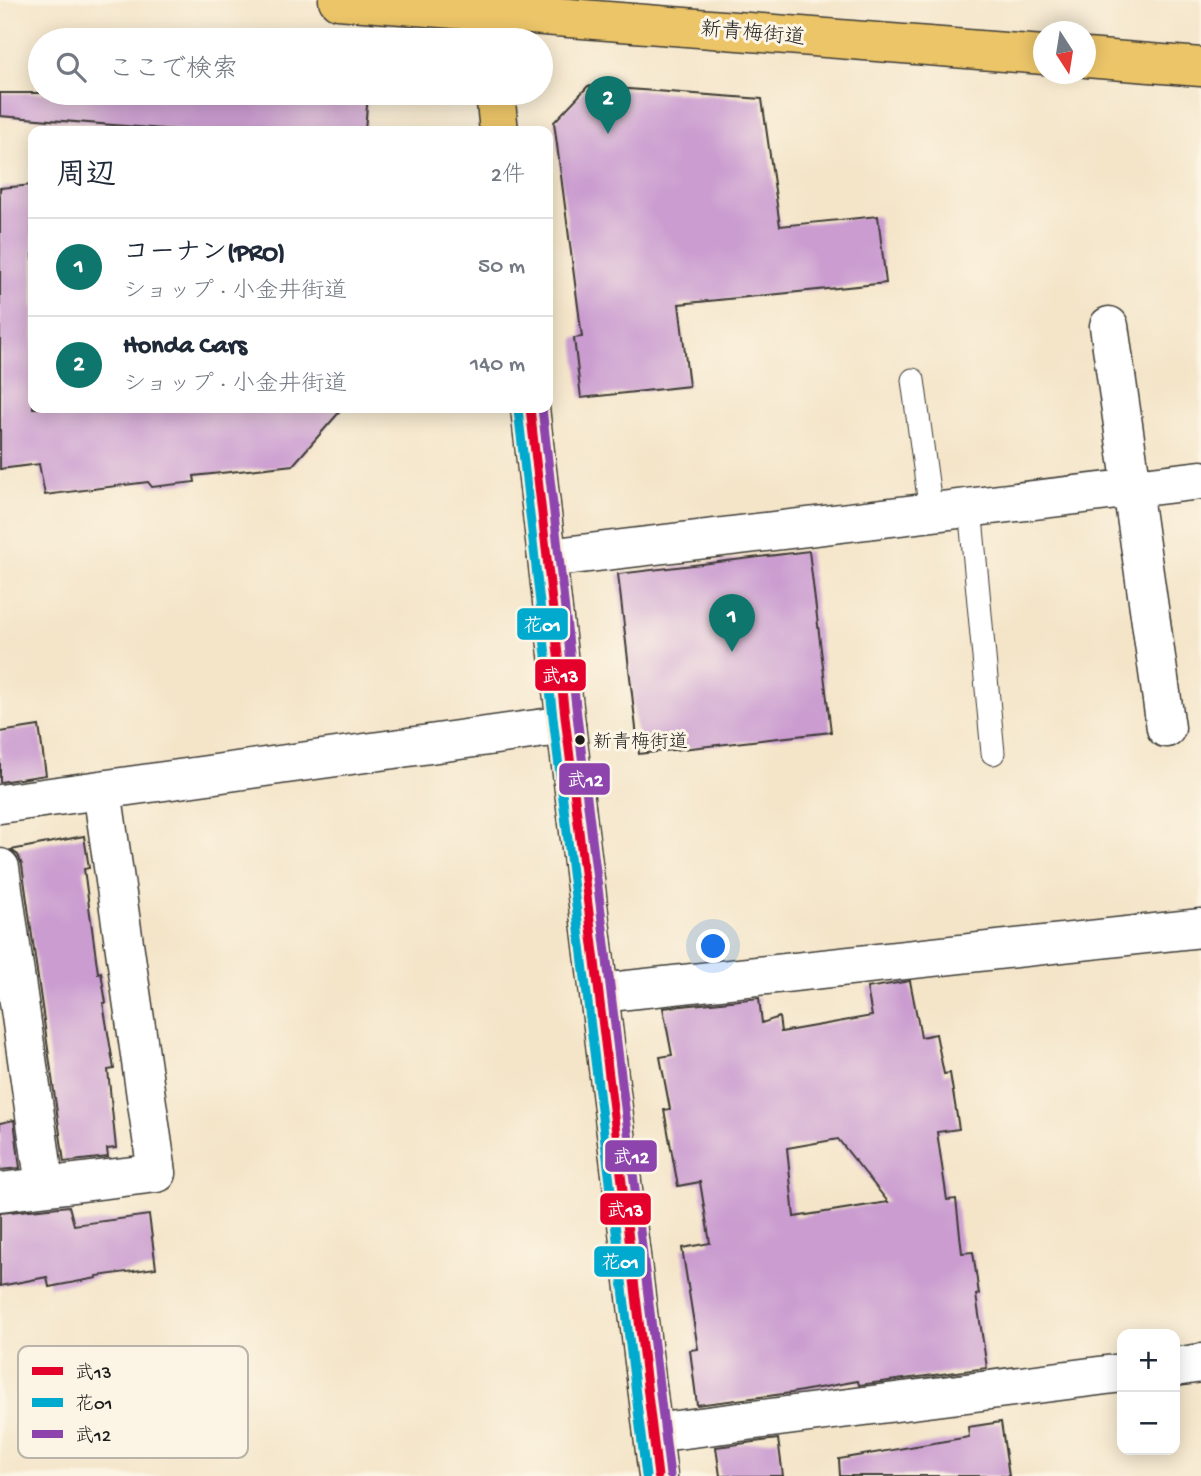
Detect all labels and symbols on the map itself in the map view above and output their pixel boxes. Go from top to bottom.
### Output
street label: 新青梅街道 [699,17,806,53]
north arrow [1033,21,1096,84]
pin: 2 [585,76,631,134]
pin: 1 [709,594,755,652]
line badge: 花01 [516,607,569,641]
text: 花01 [523,615,561,639]
line badge: 武13 [534,658,587,692]
text: 武13 [542,666,578,690]
place label: 新青梅街道 [593,731,688,755]
marker: 新青梅街道 [573,733,587,747]
line badge: 武12 [558,762,611,796]
text: 武12 [567,770,604,794]
your location [696,929,730,963]
line badge: 武12 [604,1139,658,1173]
text: 武12 [613,1147,650,1171]
line badge: 武13 [599,1192,652,1226]
text: 武13 [607,1200,643,1224]
line badge: 花01 [593,1245,646,1278]
text: 花01 [601,1252,639,1276]
legend [18,1346,248,1458]
text: 武13 [75,1362,112,1386]
text: 花01 [75,1393,112,1417]
text: 武12 [75,1425,111,1449]

